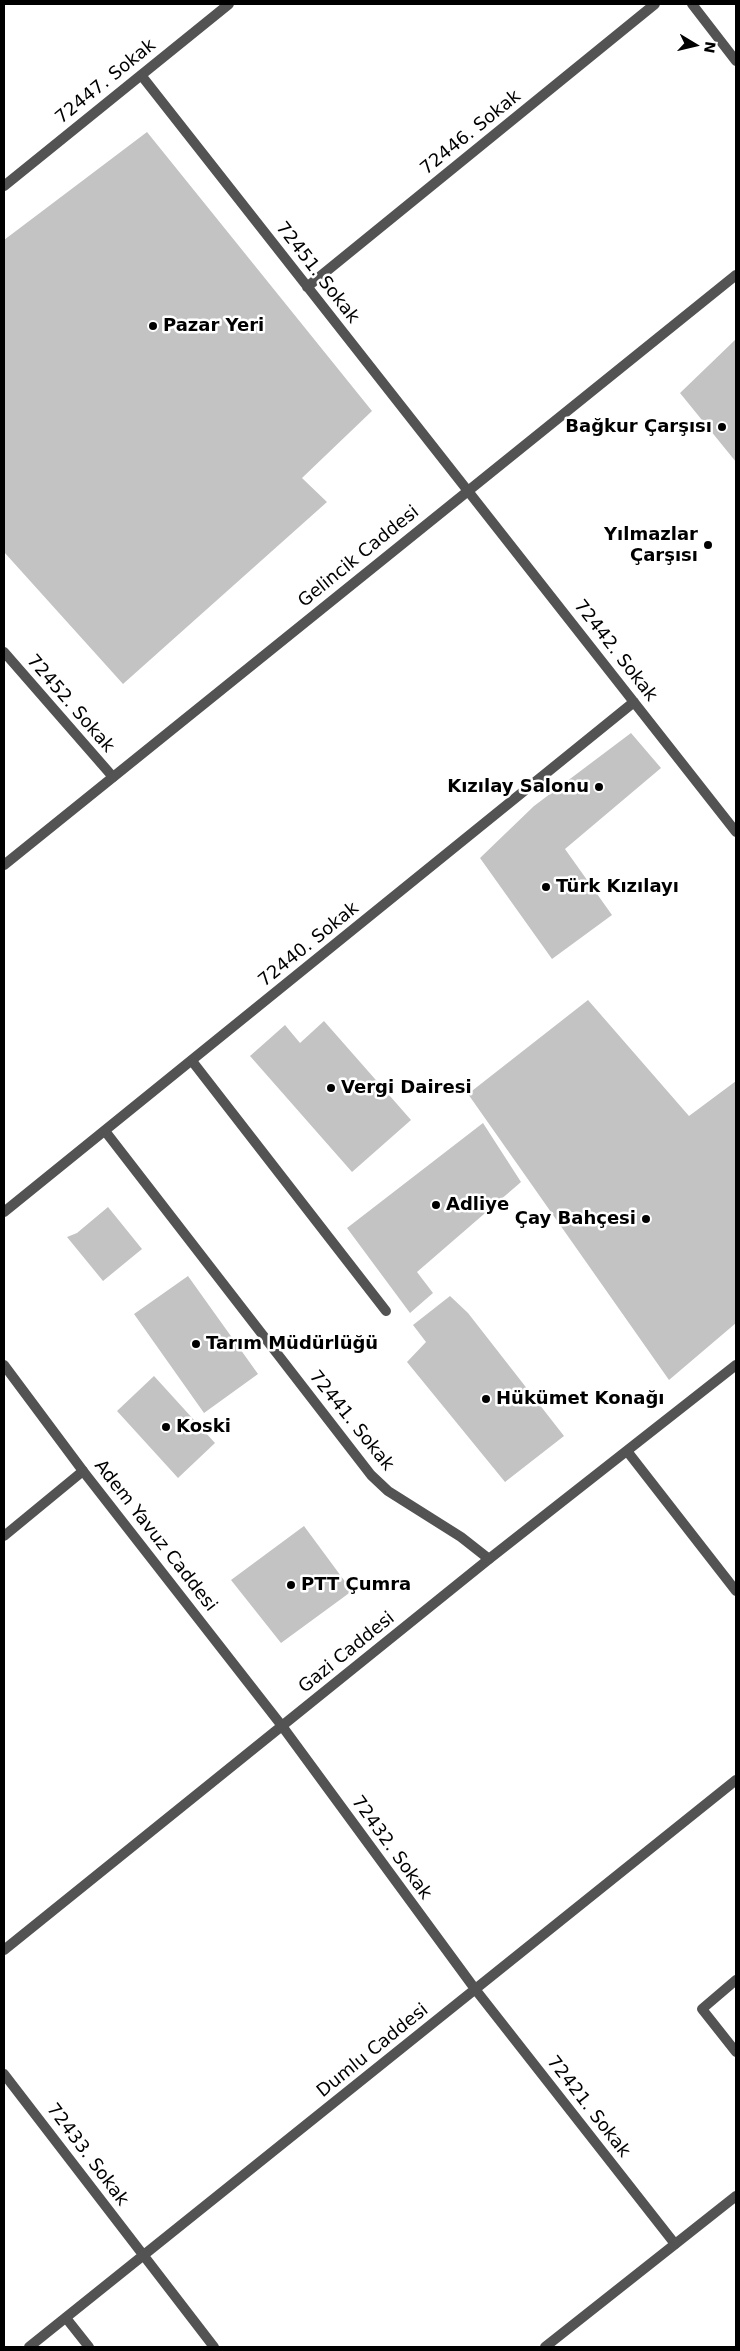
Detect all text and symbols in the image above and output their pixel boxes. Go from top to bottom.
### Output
north arrow [670,20,720,70]
street label: 72447. Sokak [52,35,160,129]
text: N [701,40,719,54]
street label: 72446. Sokak [417,86,525,180]
street label: 72451. Sokak [271,218,363,328]
place label: Pazar Yeri [163,315,264,337]
marker: Pazar Yeri [147,320,159,332]
place label: Bağkur Çarşısı [565,416,712,438]
marker: Bağkur Çarşısı [716,421,728,433]
street label: Gelincik Caddesi [294,502,424,612]
place label: Yılmazlar Çarşısı [604,524,698,566]
marker: Yılmazlar Çarşısı [702,539,714,551]
street label: 72442. Sokak [569,596,661,706]
street label: 72452. Sokak [22,651,118,757]
place label: Kızılay Salonu [447,776,589,798]
marker: Kızılay Salonu [593,781,605,793]
place label: Türk Kızılayı [556,876,679,898]
marker: Türk Kızılayı [540,881,552,893]
street label: 72440. Sokak [255,898,363,992]
place label: Vergi Dairesi [341,1077,472,1099]
marker: Vergi Dairesi [325,1082,337,1094]
place label: Adliye [446,1194,509,1216]
marker: Adliye [430,1199,442,1211]
place label: Çay Bahçesi [515,1208,636,1230]
marker: Çay Bahçesi [640,1213,652,1225]
place label: Tarım Müdürlüğü [206,1333,378,1355]
marker: Tarım Müdürlüğü [190,1338,202,1350]
street label: 72441. Sokak [304,1367,398,1475]
place label: Hükümet Konağı [496,1388,665,1410]
marker: Hükümet Konağı [480,1393,492,1405]
place label: Koski [176,1416,231,1438]
marker: Koski [160,1421,172,1433]
street label: Adem Yavuz Caddesi [89,1456,221,1616]
place label: PTT Çumra [301,1574,411,1596]
marker: PTT Çumra [285,1579,297,1591]
street label: Gazi Caddesi [295,1608,399,1698]
street label: 72432. Sokak [346,1792,436,1904]
street label: Dumlu Caddesi [313,2000,433,2102]
street label: 72421. Sokak [542,2052,634,2162]
street label: 72433. Sokak [41,2100,133,2210]

